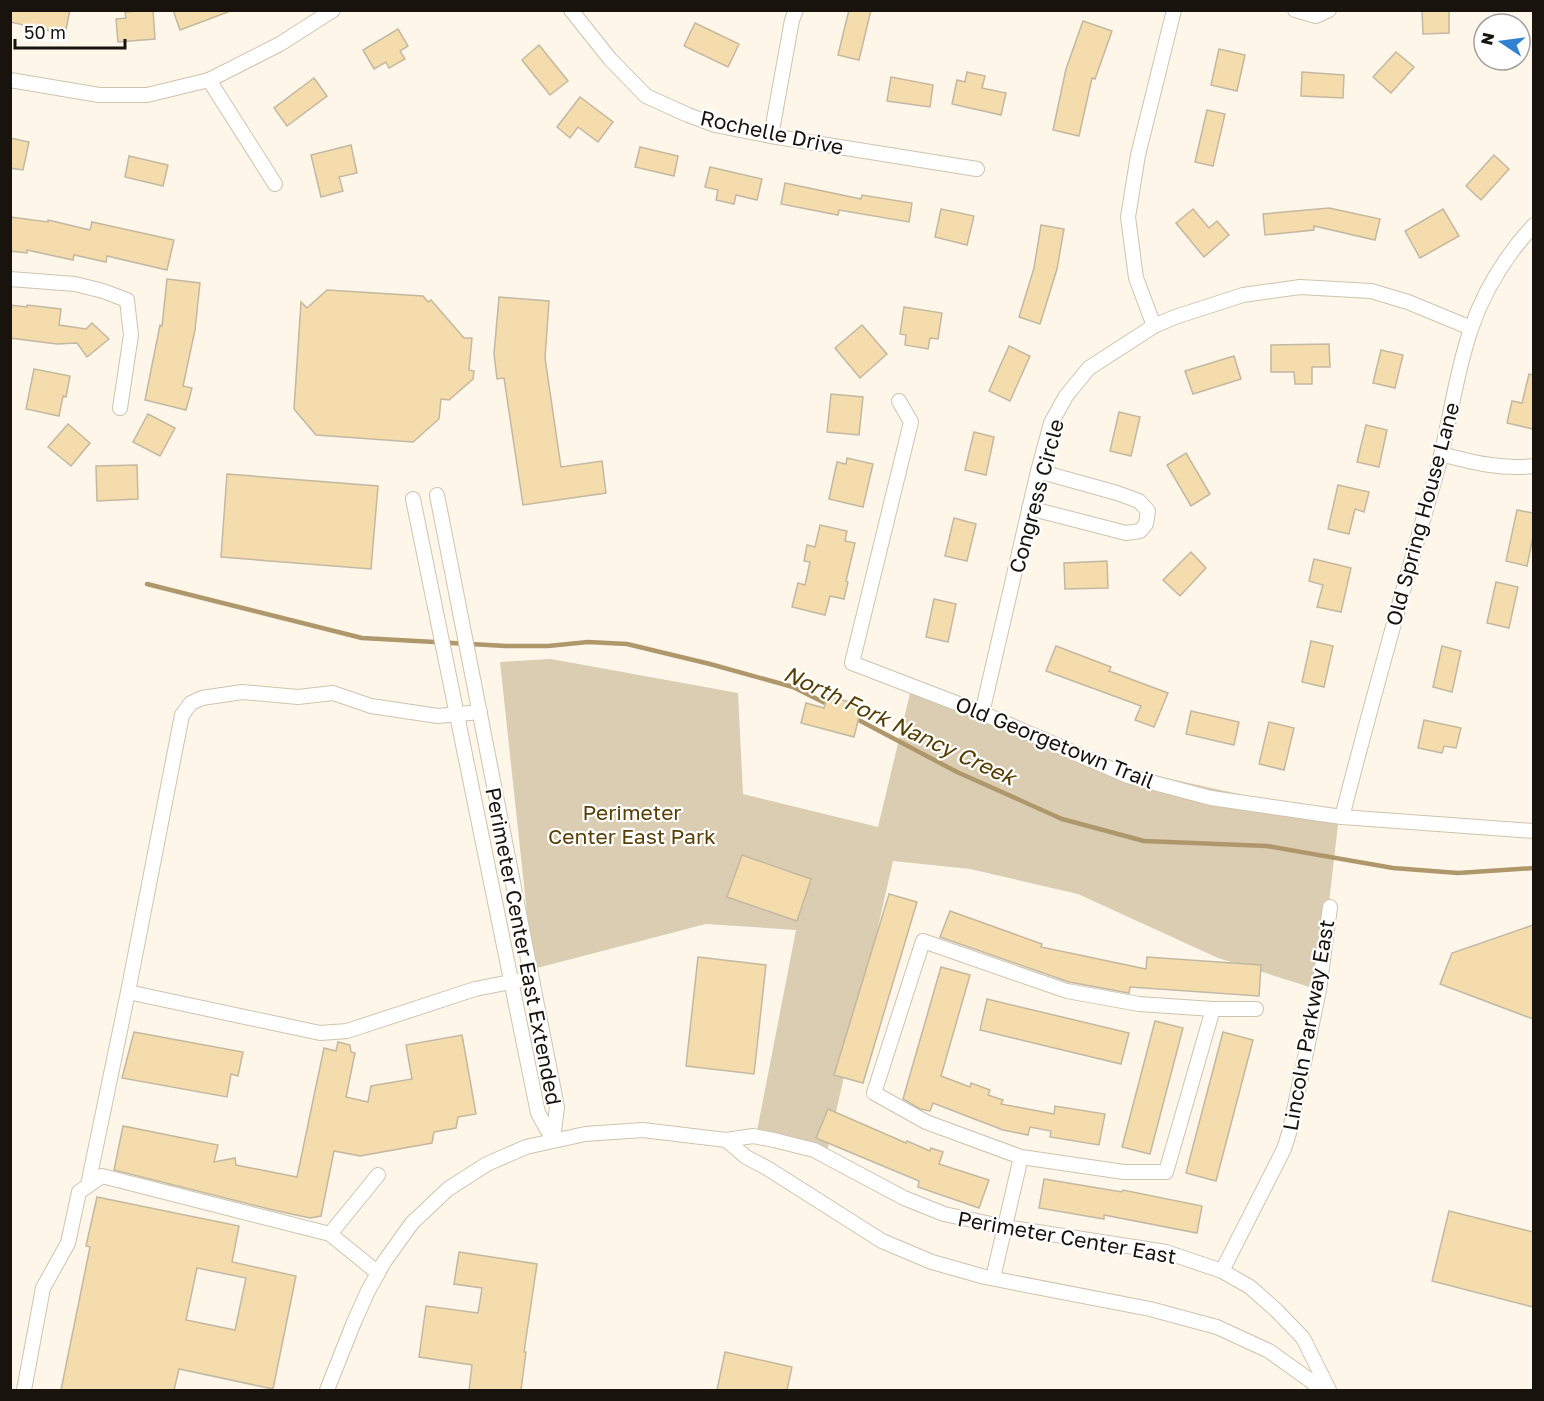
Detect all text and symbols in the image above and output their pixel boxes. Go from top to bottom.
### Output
scale bar [15,12,124,50]
north arrow [1472,12,1532,72]
text: 50 m [24,21,66,43]
text: N [1476,30,1498,47]
street label: Rochelle Drive [698,104,846,160]
street label: Old Spring House Lane [1380,399,1464,629]
street label: Congress Circle [1003,416,1069,576]
water label: North Fork Nancy Creek [780,659,1023,792]
street label: Old Georgetown Trail [952,690,1158,794]
street label: Perimeter Center East Extended [480,785,568,1107]
park label: Perimeter Center East Park [548,799,716,849]
street label: Lincoln Parkway East [1277,917,1339,1133]
street label: Perimeter Center East [956,1205,1178,1269]

